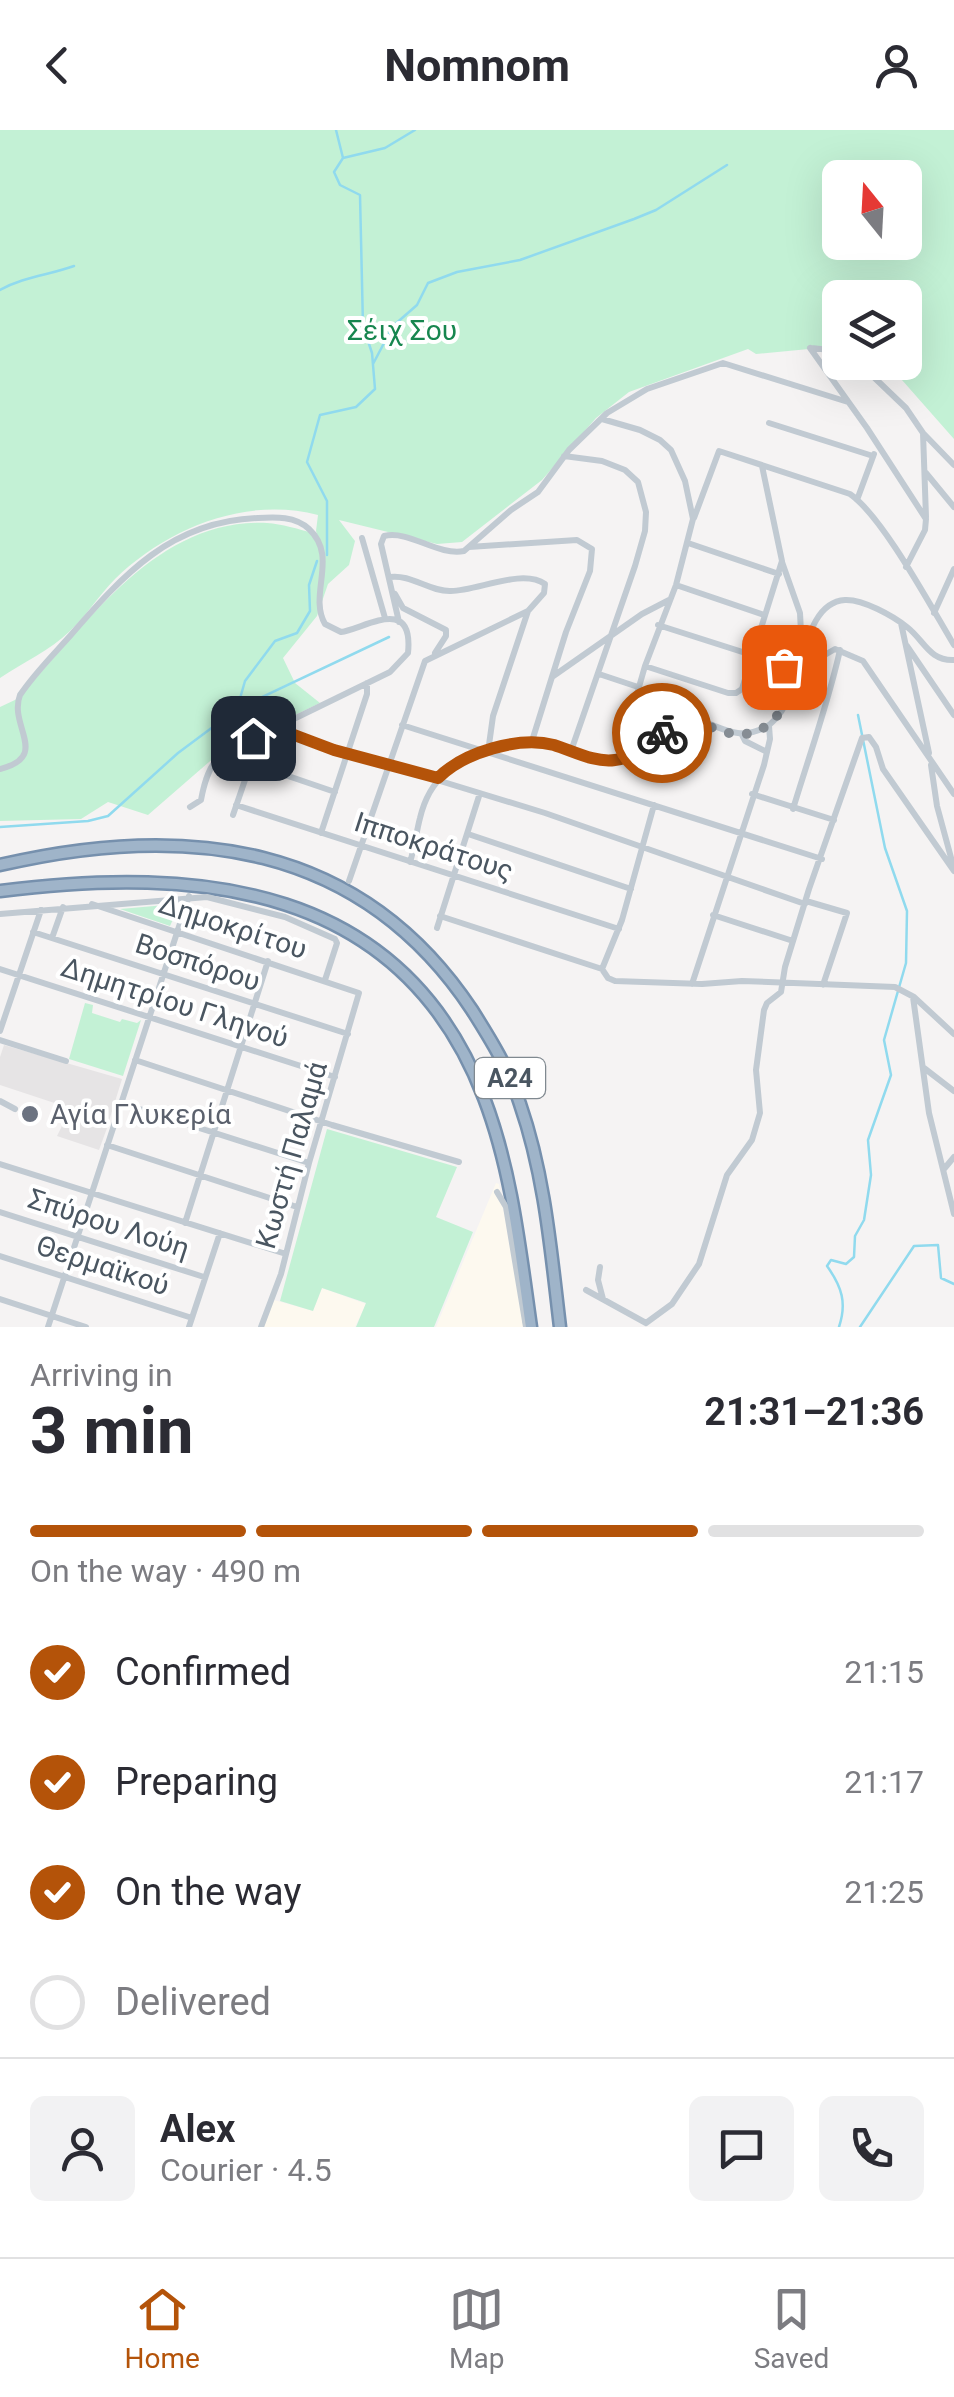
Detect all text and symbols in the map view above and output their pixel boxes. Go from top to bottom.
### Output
icon: back [30,38,85,93]
icon: person [869,38,924,93]
text: Nomnom [384,39,570,92]
north arrow [822,160,922,260]
map controls [822,160,922,380]
button: layers [822,280,922,380]
park label: Σέιχ Σου [347,314,457,347]
pin [742,625,827,710]
icon: bag [757,640,812,695]
courier [612,683,712,783]
pin [211,696,296,781]
icon: bike [635,706,690,761]
icon: home [226,711,281,766]
street label: Ιπποκράτους [350,805,517,888]
street label: Δημοκρίτου [155,887,311,966]
street label: Βοσπόρου [131,927,264,998]
street label: Δημητρίου Γληνού [57,950,292,1055]
street label: Κωστή Παλαμά [249,1058,334,1253]
road number: Α24 [475,1058,545,1098]
place label: Αγία Γλυκερία [50,1098,231,1131]
marker: Αγία Γλυκερία [19,1103,41,1125]
street label: Σπύρου Λούη [24,1182,194,1265]
street label: Θερμαϊκού [32,1229,173,1302]
text: Arriving in [30,1356,173,1394]
text: 21:31–21:36 [704,1390,924,1434]
text: 3 min [30,1393,193,1469]
text: On the way · 490 m [30,1552,301,1590]
icon: check [30,1645,85,1700]
text: Confirmed [115,1650,291,1694]
text: 21:15 [844,1653,924,1691]
icon: check [30,1755,85,1810]
text: Preparing [115,1760,278,1804]
text: 21:17 [844,1763,924,1801]
icon: check [30,1865,85,1920]
text: On the way [115,1870,301,1914]
text: 21:25 [844,1873,924,1911]
text: Delivered [115,1980,271,2024]
button: person [30,2096,135,2201]
button: chat [689,2096,794,2201]
button: phone [819,2096,924,2201]
text: Alex [160,2107,235,2151]
text: Courier · 4.5 [160,2151,332,2189]
tab: Home [125,2282,200,2375]
tab: Map [449,2282,505,2375]
tab: Saved [754,2282,829,2375]

